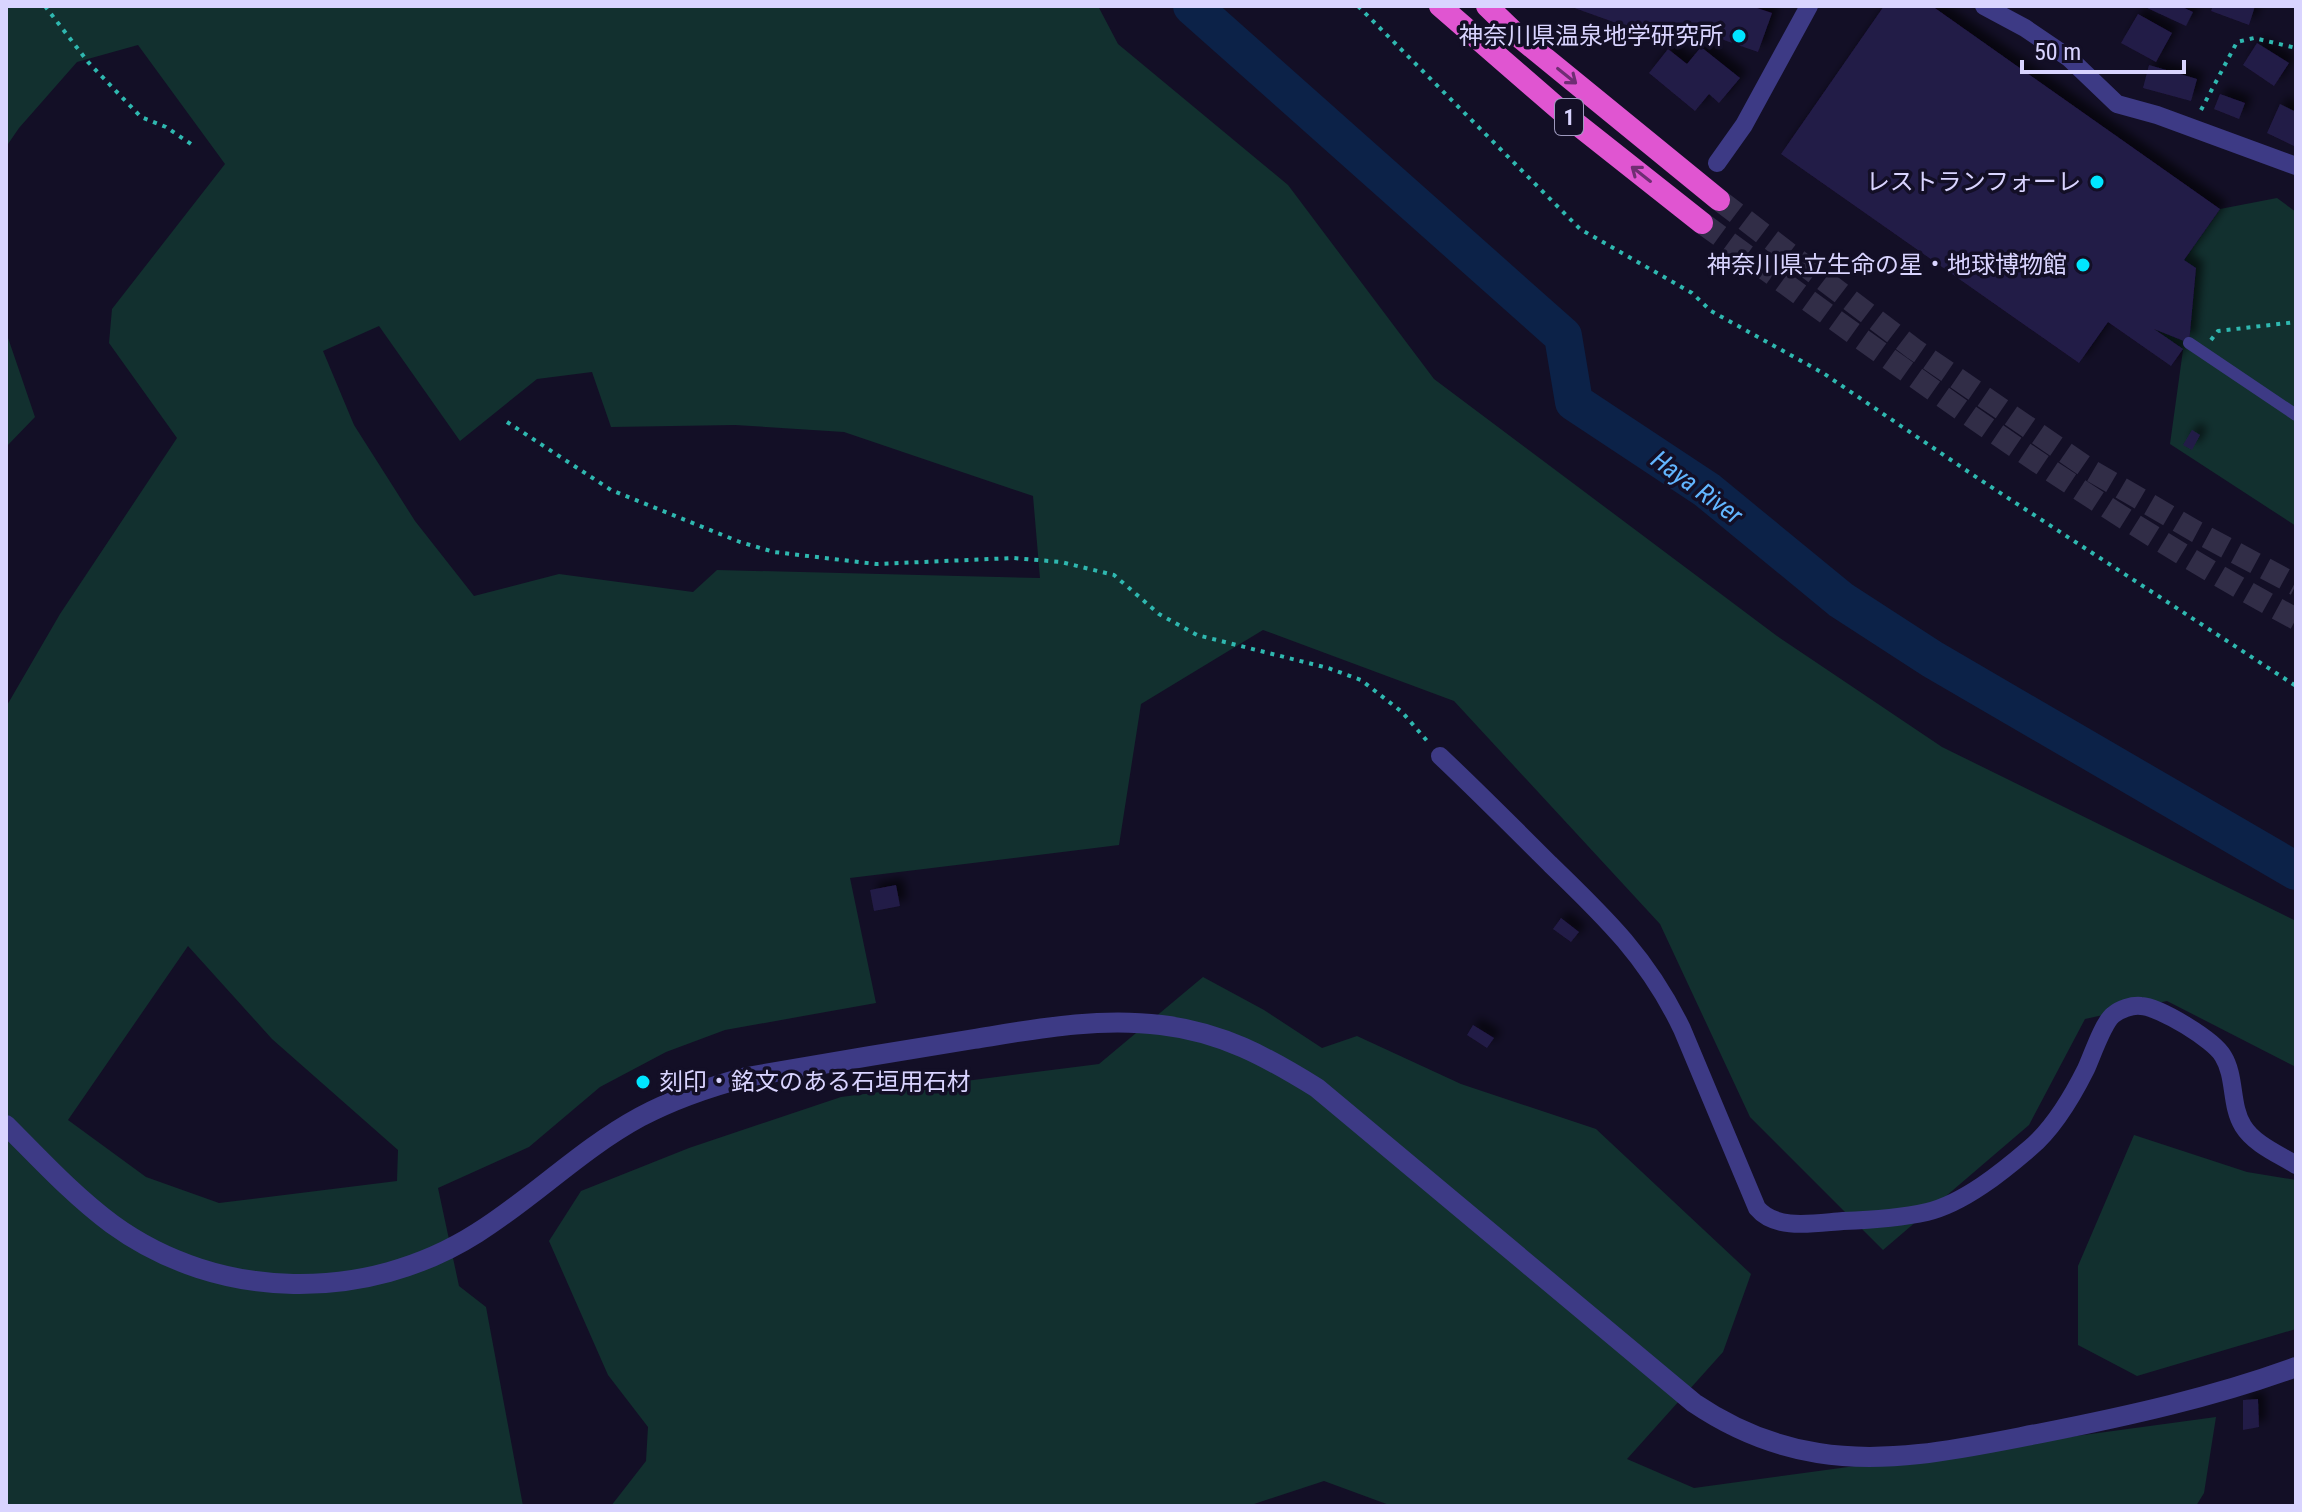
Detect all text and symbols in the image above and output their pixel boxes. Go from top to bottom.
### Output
place label: 神奈川県温泉地学研究所 [1459,22,1723,50]
scale bar [2022,24,2184,74]
marker: 神奈川県温泉地学研究所 [1730,27,1748,45]
text: 50 m [2034,38,2081,66]
one-way arrow [1556,67,1577,85]
road number: 1 [1555,99,1583,135]
one-way arrow [1631,166,1652,183]
place label: レストランフォーレ [1866,168,2081,196]
marker: レストランフォーレ [2088,173,2106,191]
place label: 神奈川県立生命の星・地球博物館 [1707,251,2067,279]
marker: 神奈川県立生命の星・地球博物館 [2074,256,2092,274]
water label: Haya River [1646,444,1749,531]
place label: 刻印・銘文のある石垣用石材 [659,1068,971,1096]
marker: 刻印・銘文のある石垣用石材 [634,1073,652,1091]

